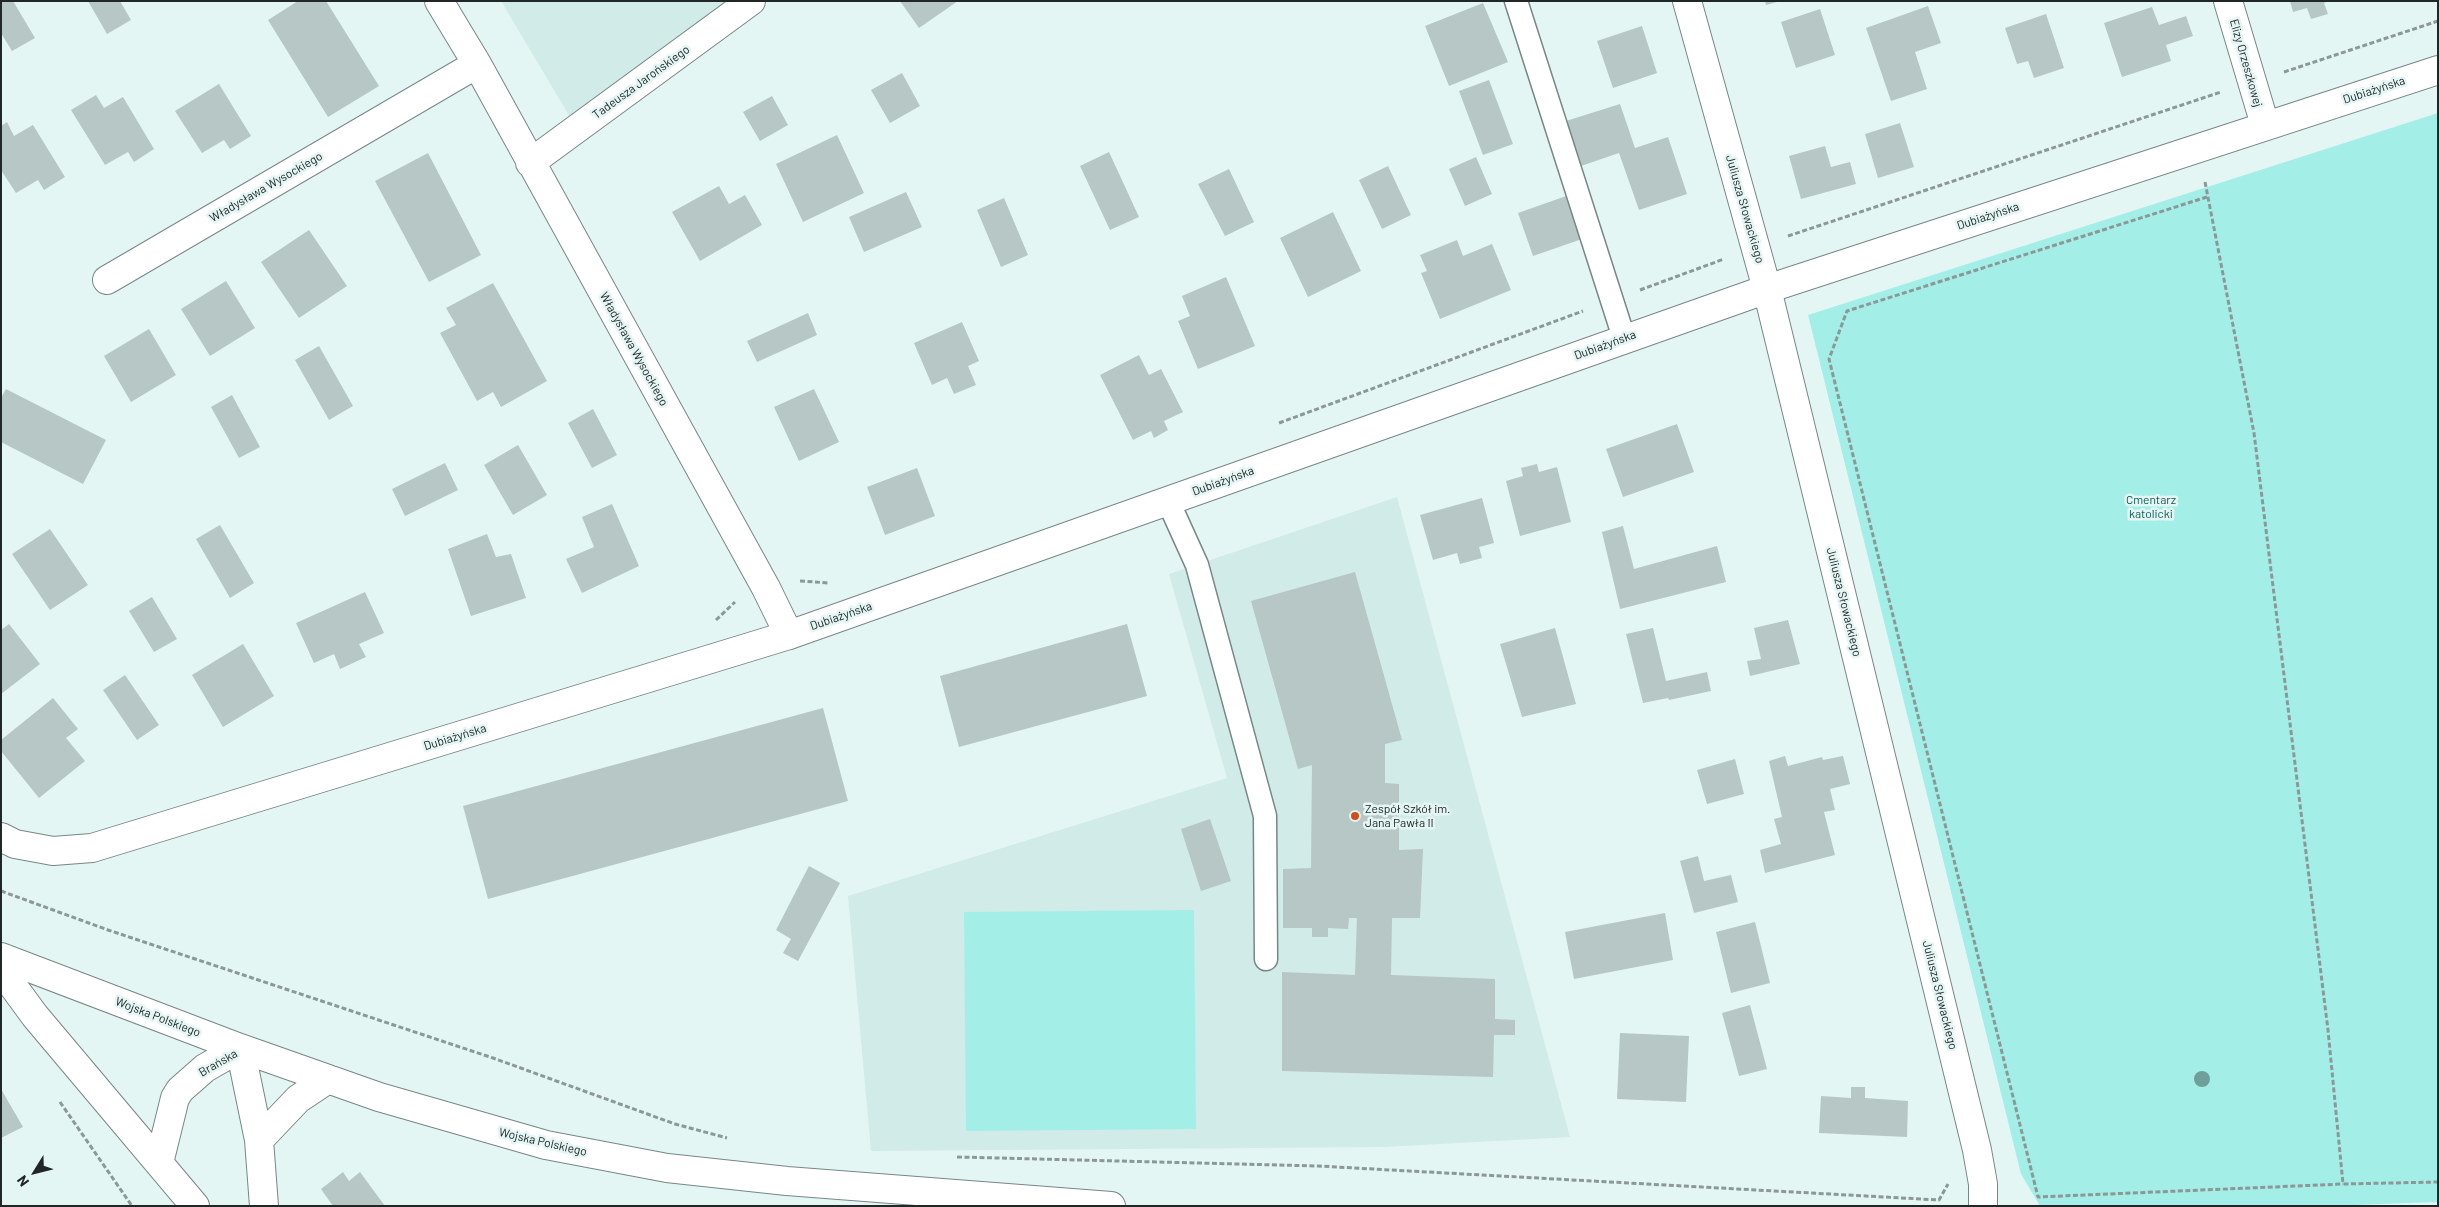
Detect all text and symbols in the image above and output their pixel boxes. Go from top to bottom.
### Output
street label: Elizy Orzeszkowej [2227,17,2265,109]
street label: Tadeusza Jarońskiego [590,42,692,122]
street label: Dubiażyńska [2341,73,2407,107]
street label: Władysława Wysockiego [207,149,325,225]
street label: Juliusza Słowackiego [1723,153,1767,265]
street label: Dubiażyńska [1955,199,2021,233]
street label: Władysława Wysockiego [597,290,671,408]
street label: Dubiażyńska [1572,327,1638,363]
street label: Dubiażyńska [1190,463,1256,499]
park label: Cmentarz katolicki [2126,493,2176,521]
street label: Juliusza Słowackiego [1823,546,1865,658]
street label: Dubiażyńska [808,599,874,633]
street label: Dubiażyńska [422,721,488,753]
place label: Zespół Szkół im. Jana Pawła II [1365,802,1450,830]
marker: Zespół Szkół im. Jana Pawła II [1349,810,1361,822]
street label: Juliusza Słowackiego [1919,939,1961,1051]
street label: Wojska Polskiego [113,994,203,1040]
street label: Brańska [196,1046,240,1080]
street label: Wojska Polskiego [498,1125,588,1159]
north arrow [10,1147,60,1197]
text: N [13,1172,32,1190]

